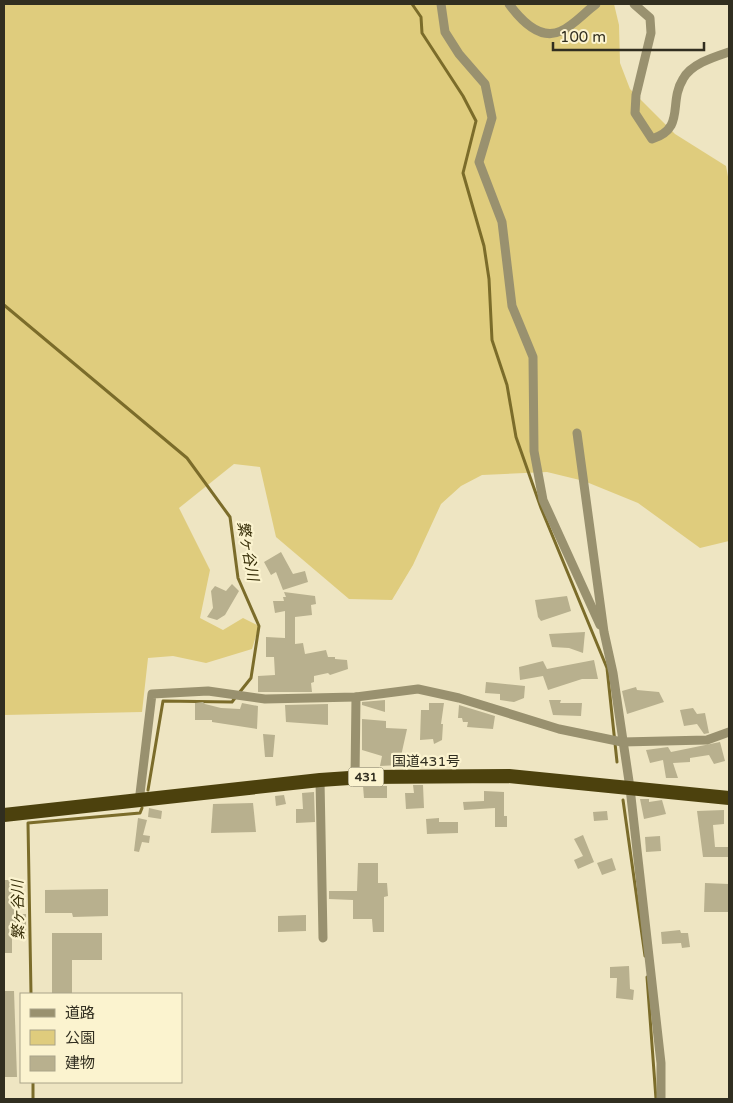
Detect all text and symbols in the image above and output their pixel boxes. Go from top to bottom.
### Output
scale bar [553,20,704,52]
text: 100 m [560,28,606,46]
water label: 繁ヶ谷川 [234,520,262,584]
street label: 国道431号 [392,753,460,770]
road number: 431 [348,768,384,786]
water label: 繁ヶ谷川 [8,878,28,940]
legend [20,993,182,1083]
text: 道路 [65,1004,95,1022]
text: 公園 [65,1029,95,1047]
text: 建物 [65,1054,95,1072]

